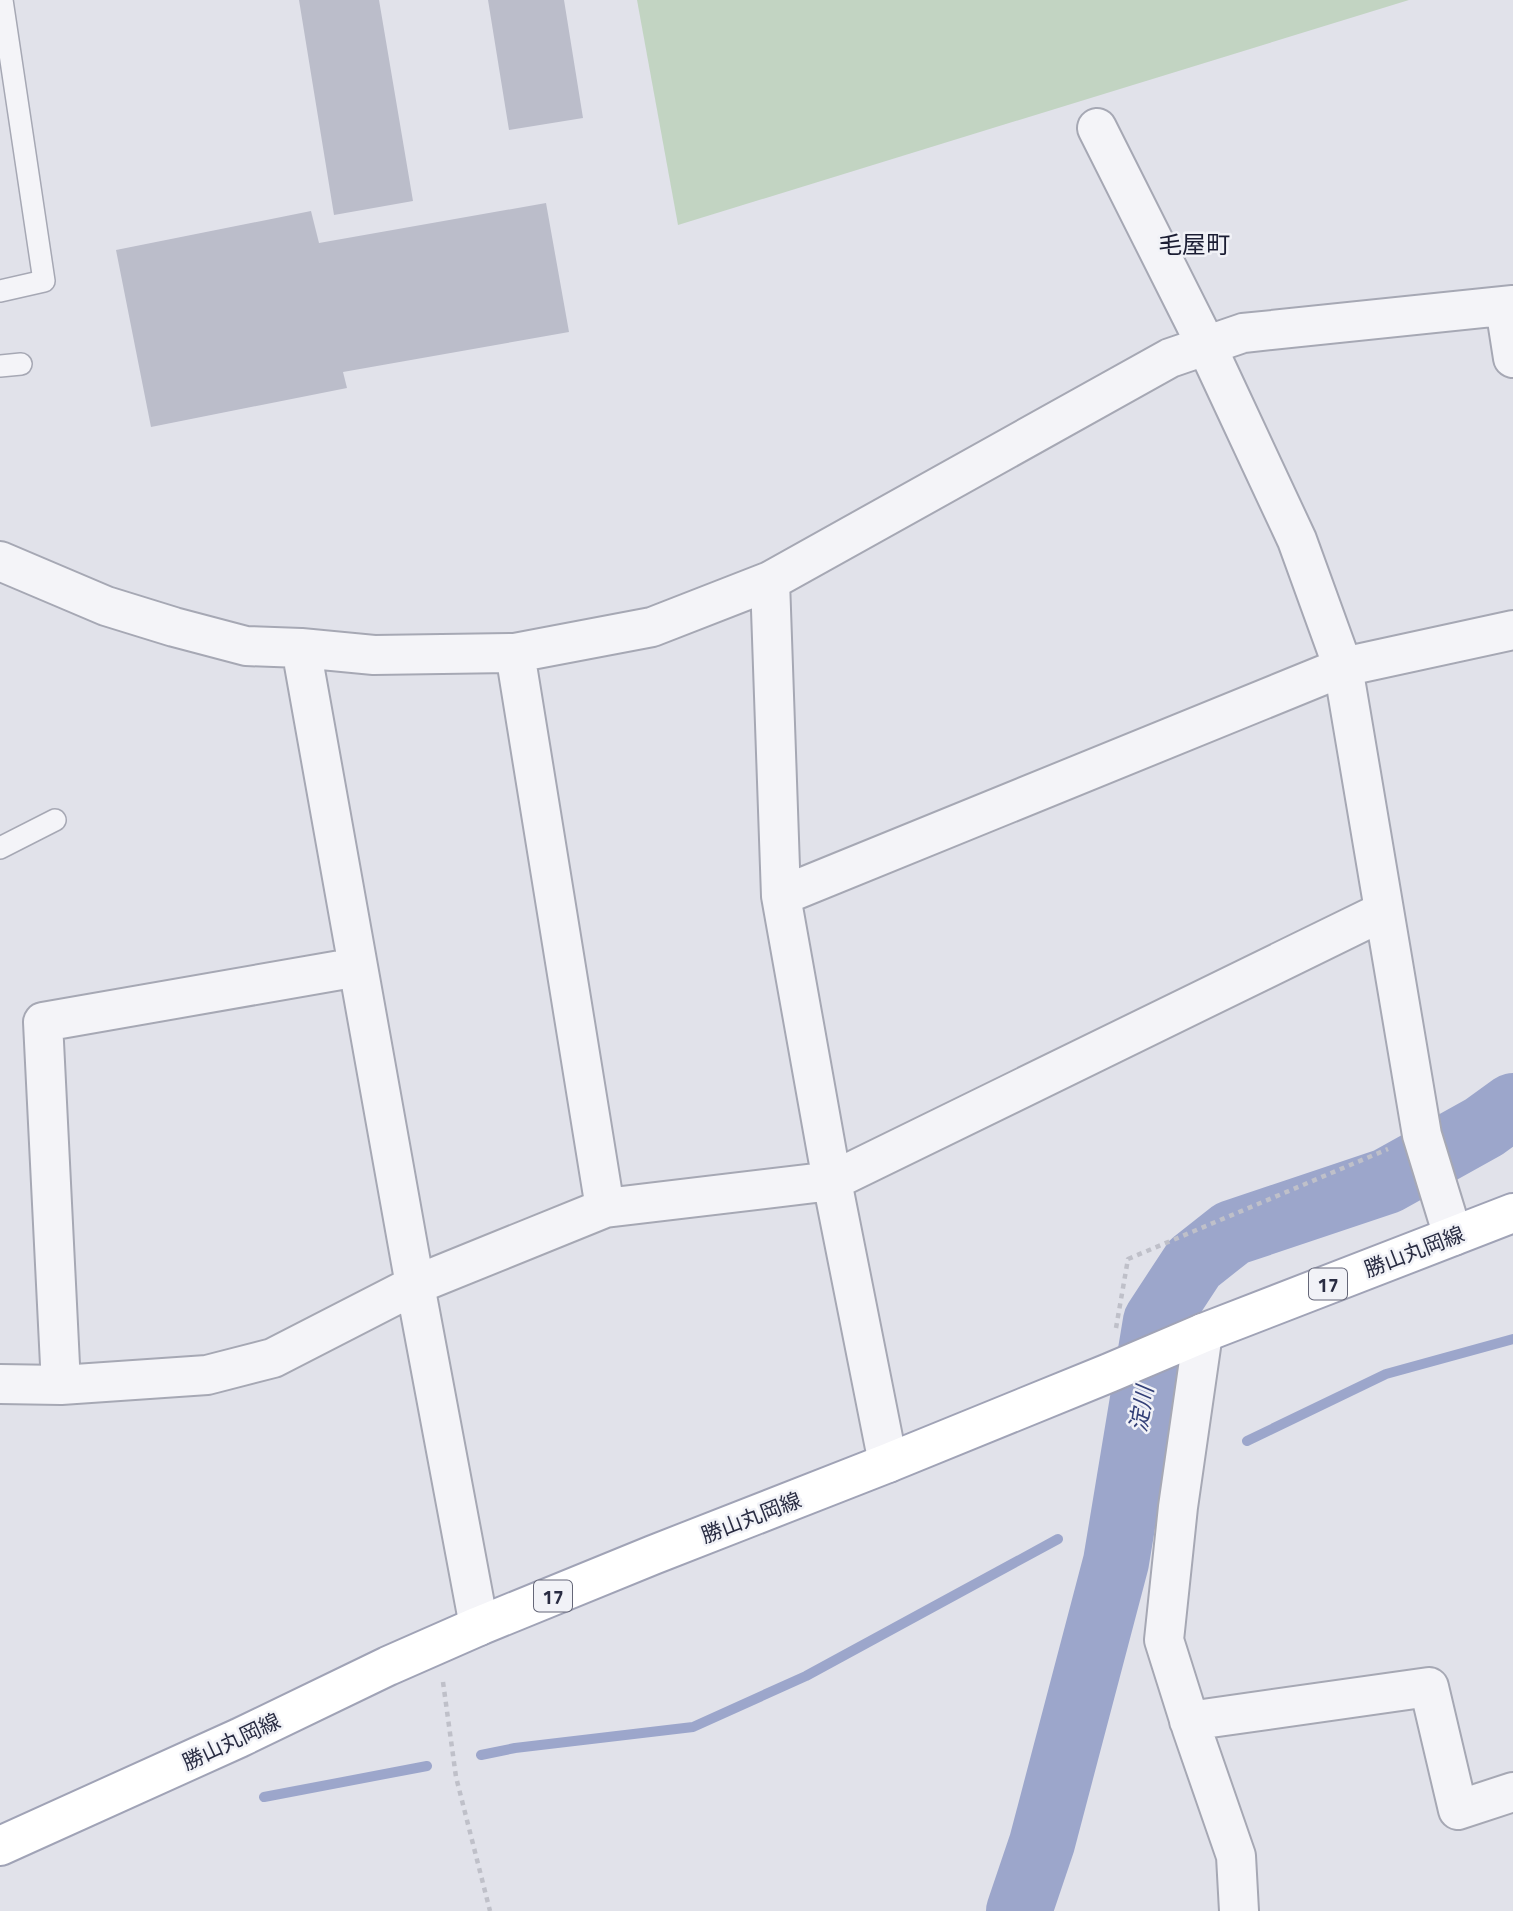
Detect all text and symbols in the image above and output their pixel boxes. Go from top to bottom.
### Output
district label: 毛屋町 [1158,226,1230,262]
street label: 勝山丸岡線 [1359,1217,1469,1285]
road number: 17 [1309,1268,1347,1300]
water label: 淀川 [1120,1381,1162,1434]
street label: 勝山丸岡線 [696,1483,806,1551]
road number: 17 [534,1580,572,1612]
street label: 勝山丸岡線 [177,1704,285,1778]

